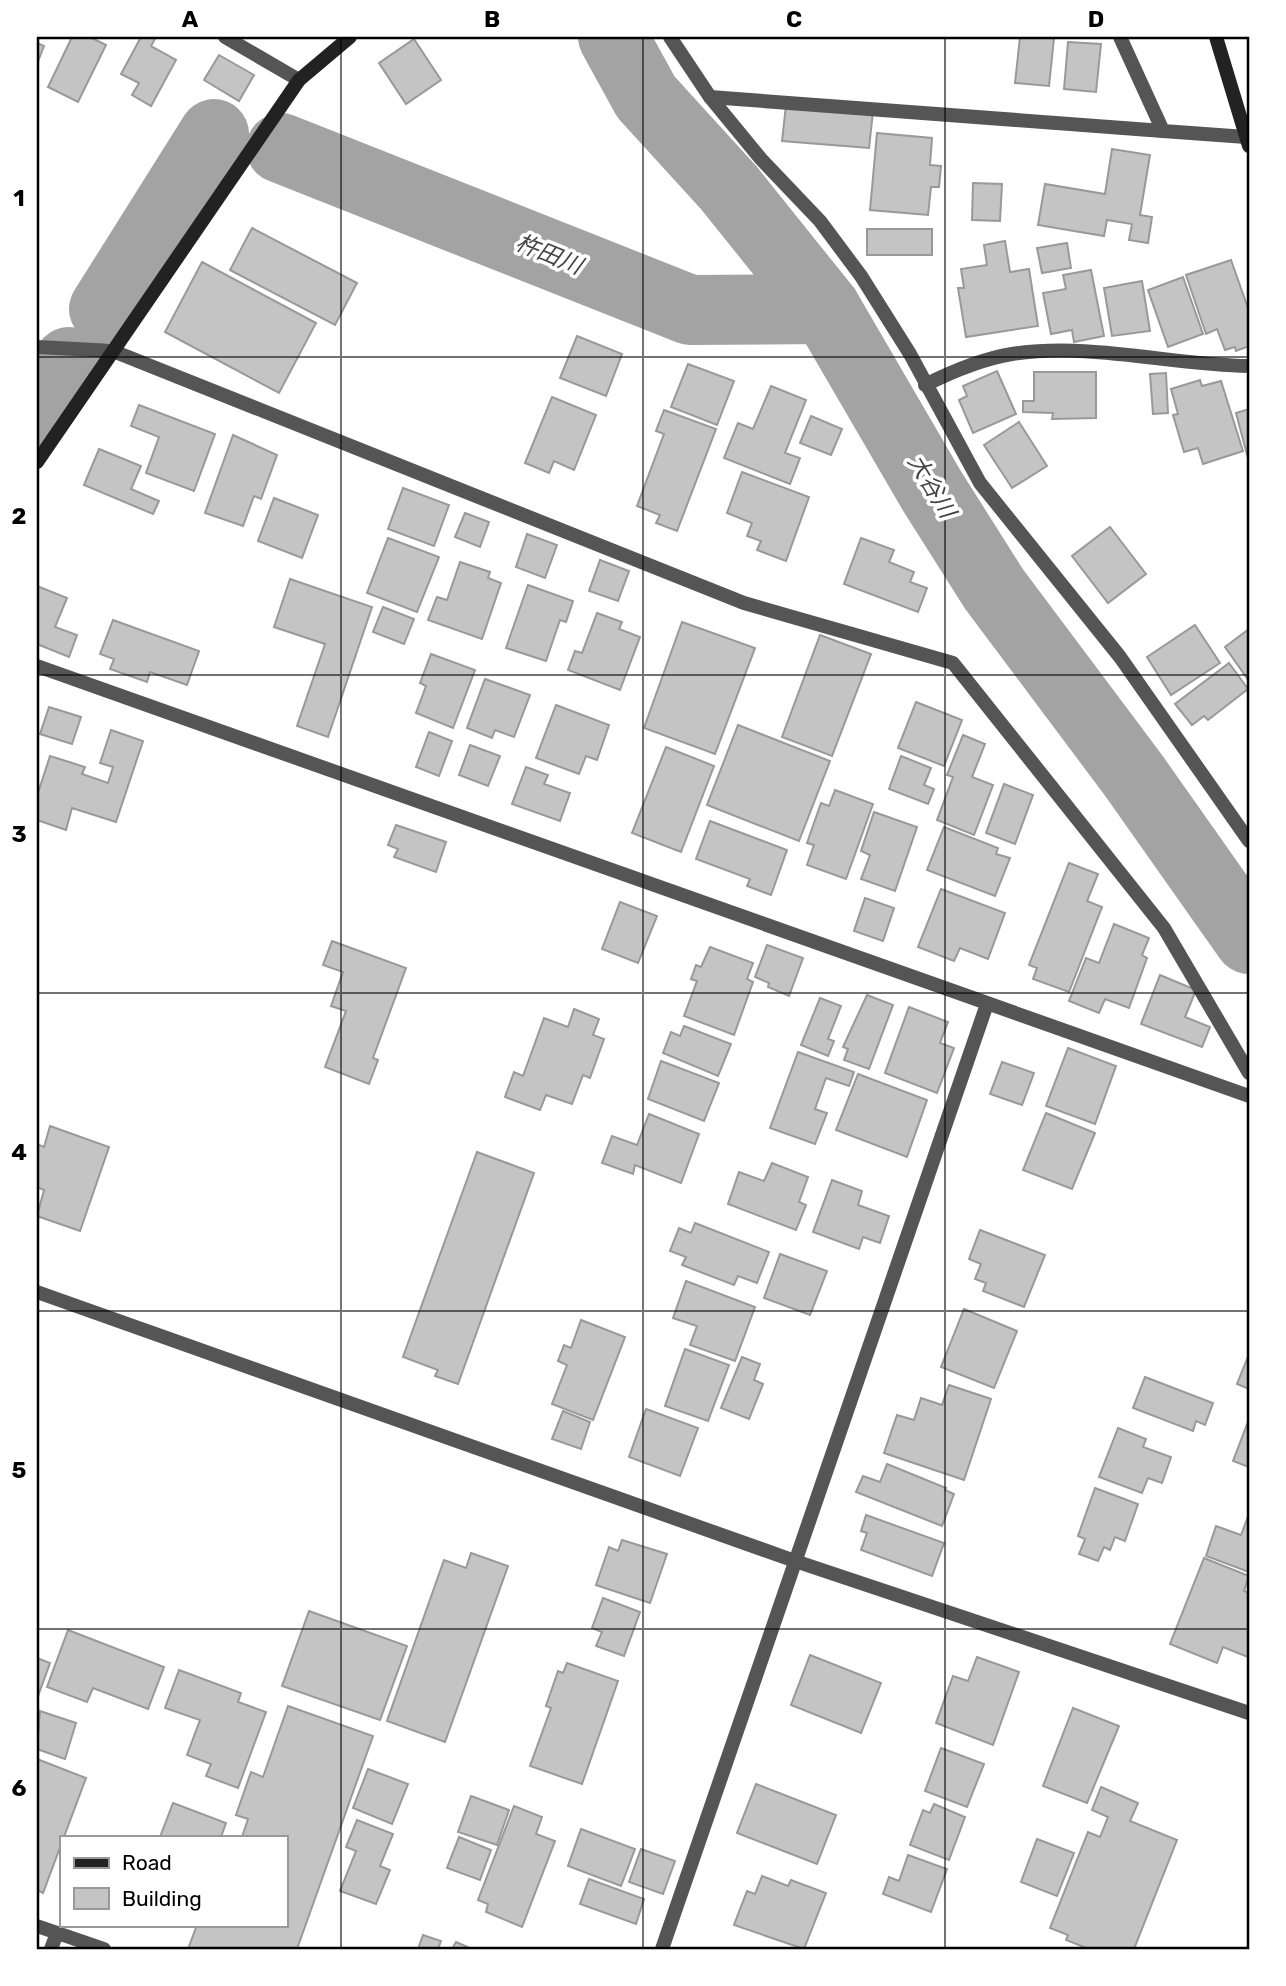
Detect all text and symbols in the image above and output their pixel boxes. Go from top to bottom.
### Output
text: A [182,5,199,33]
text: B [484,5,500,33]
text: C [786,5,802,33]
text: D [1088,5,1104,33]
text: 1 [13,184,25,212]
water label: 杵田川 [512,228,589,281]
water label: 大谷川 [902,449,963,525]
text: 2 [12,502,26,530]
text: 3 [11,820,27,848]
text: 4 [11,1138,27,1166]
text: 5 [12,1456,27,1484]
text: 6 [12,1774,27,1802]
legend [60,1836,287,1926]
text: Road [122,1850,172,1875]
text: Building [122,1886,202,1911]

